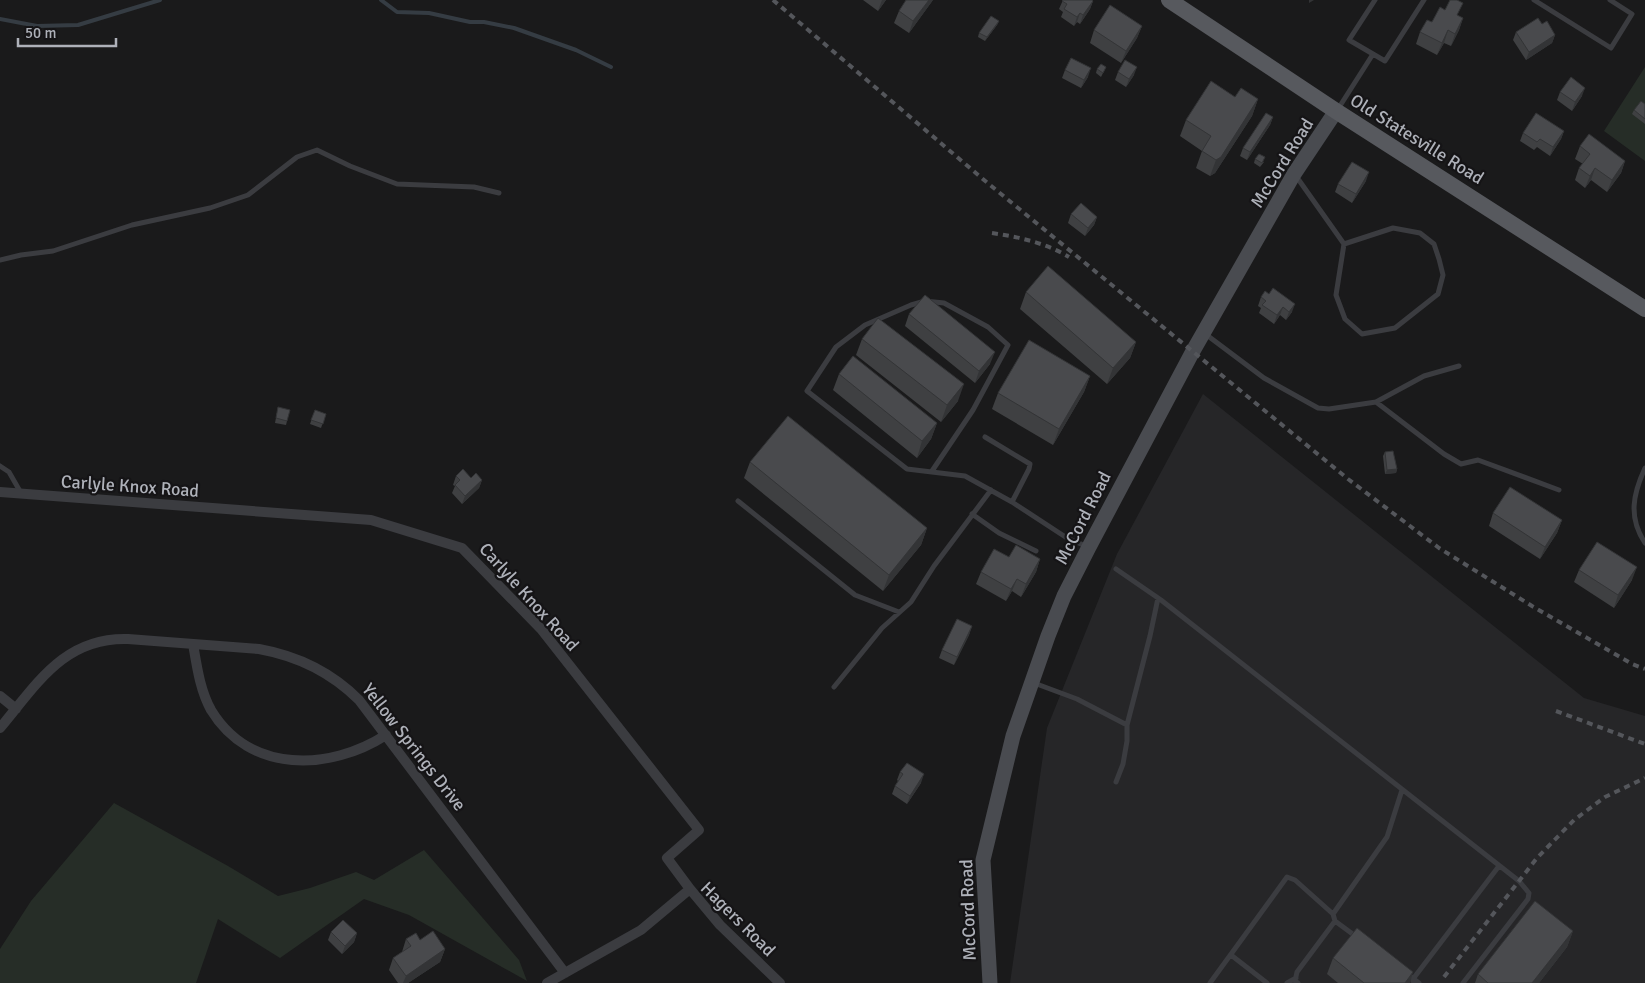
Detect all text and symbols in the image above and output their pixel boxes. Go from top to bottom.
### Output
scale bar [18,15,115,47]
text: 50 m [25,24,56,42]
street label: Old Statesville Road [1346,89,1488,189]
street label: McCord Road [1246,114,1318,212]
street label: McCord Road [1050,468,1116,568]
street label: Carlyle Knox Road [60,470,200,502]
street label: Carlyle Knox Road [475,538,583,656]
street label: Yellow Springs Drive [357,679,471,815]
street label: McCord Road [955,859,981,961]
street label: Hagers Road [696,877,780,961]

